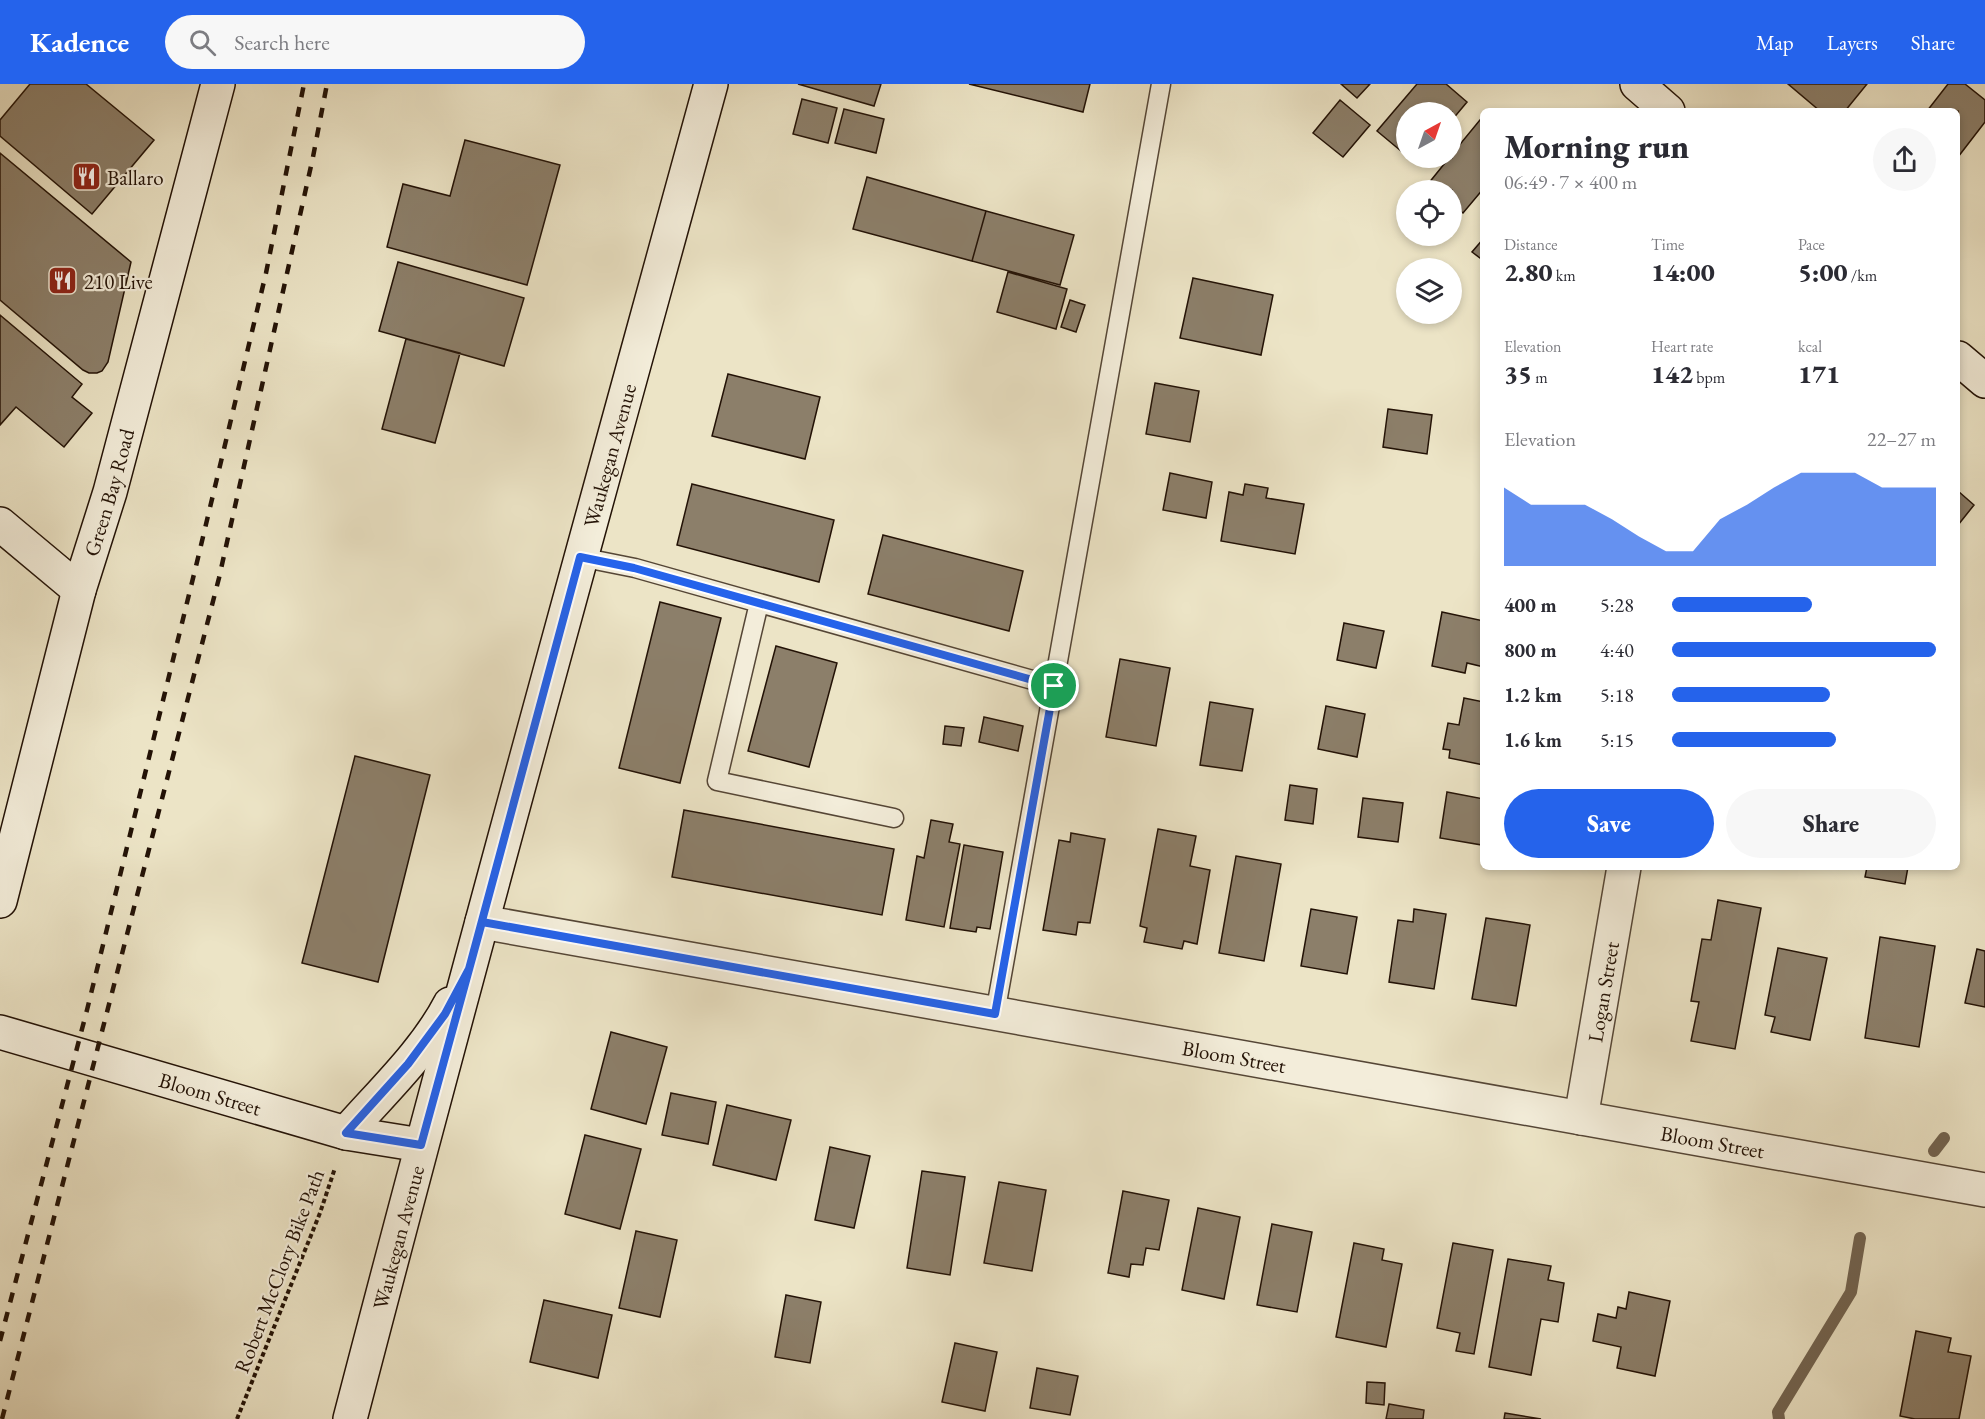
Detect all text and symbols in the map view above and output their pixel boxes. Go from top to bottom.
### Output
search box [165,15,585,69]
text: Kadence [30,24,129,60]
icon: search [186,26,219,59]
text: Search here [234,28,330,57]
text: Map [1756,29,1794,56]
text: Layers [1827,29,1878,56]
text: Share [1911,29,1955,56]
north arrow [1396,102,1462,168]
map controls [1396,102,1462,324]
text: Morning run [1504,125,1689,168]
button: share [1873,128,1936,191]
restaurant icon: Ballaro [70,161,102,193]
place label: Ballaro [107,164,164,191]
text: 06:49 · 7 × 400 m [1504,169,1637,195]
button: locate [1396,180,1462,246]
text: Distance [1504,234,1557,255]
text: Time [1651,234,1684,255]
text: Pace [1798,234,1825,255]
text: 2.80 [1504,255,1553,289]
text: 14:00 [1651,255,1715,289]
text: 5:00 [1798,255,1848,289]
button: layers [1396,258,1462,324]
restaurant icon: 210 Live [47,265,79,297]
text: km [1553,265,1576,286]
text: /km [1848,265,1877,286]
place label: 210 Live [84,268,153,295]
text: Elevation [1504,336,1562,357]
text: Heart rate [1651,336,1713,357]
text: kcal [1798,336,1822,357]
text: 35 [1504,357,1532,391]
text: 142 [1651,357,1693,391]
text: 171 [1798,357,1840,391]
text: m [1532,367,1548,388]
text: bpm [1693,367,1725,388]
street label: Waukegan Avenue [577,380,642,530]
street label: Green Bay Road [77,425,140,559]
text: Elevation [1504,426,1576,452]
text: 22–27 m [1867,426,1936,452]
text: 400 m [1504,592,1557,618]
text: 5:28 [1600,592,1634,618]
text: 800 m [1504,637,1557,663]
text: 4:40 [1600,637,1634,663]
pin [1028,660,1079,711]
icon: arrive [1037,669,1070,702]
text: 1.2 km [1504,682,1562,708]
text: 5:18 [1600,682,1634,708]
text: 1.6 km [1504,727,1562,753]
text: 5:15 [1600,727,1634,753]
button: Save [1504,789,1714,858]
button: Share [1726,789,1936,858]
street label: Logan Street [1581,939,1625,1044]
street label: Bloom Street [1180,1034,1289,1079]
street label: Bloom Street [156,1066,265,1121]
street label: Bloom Street [1659,1119,1767,1164]
street label: Waukegan Avenue [366,1162,430,1312]
street label: Robert McClory Bike Path [228,1165,330,1377]

